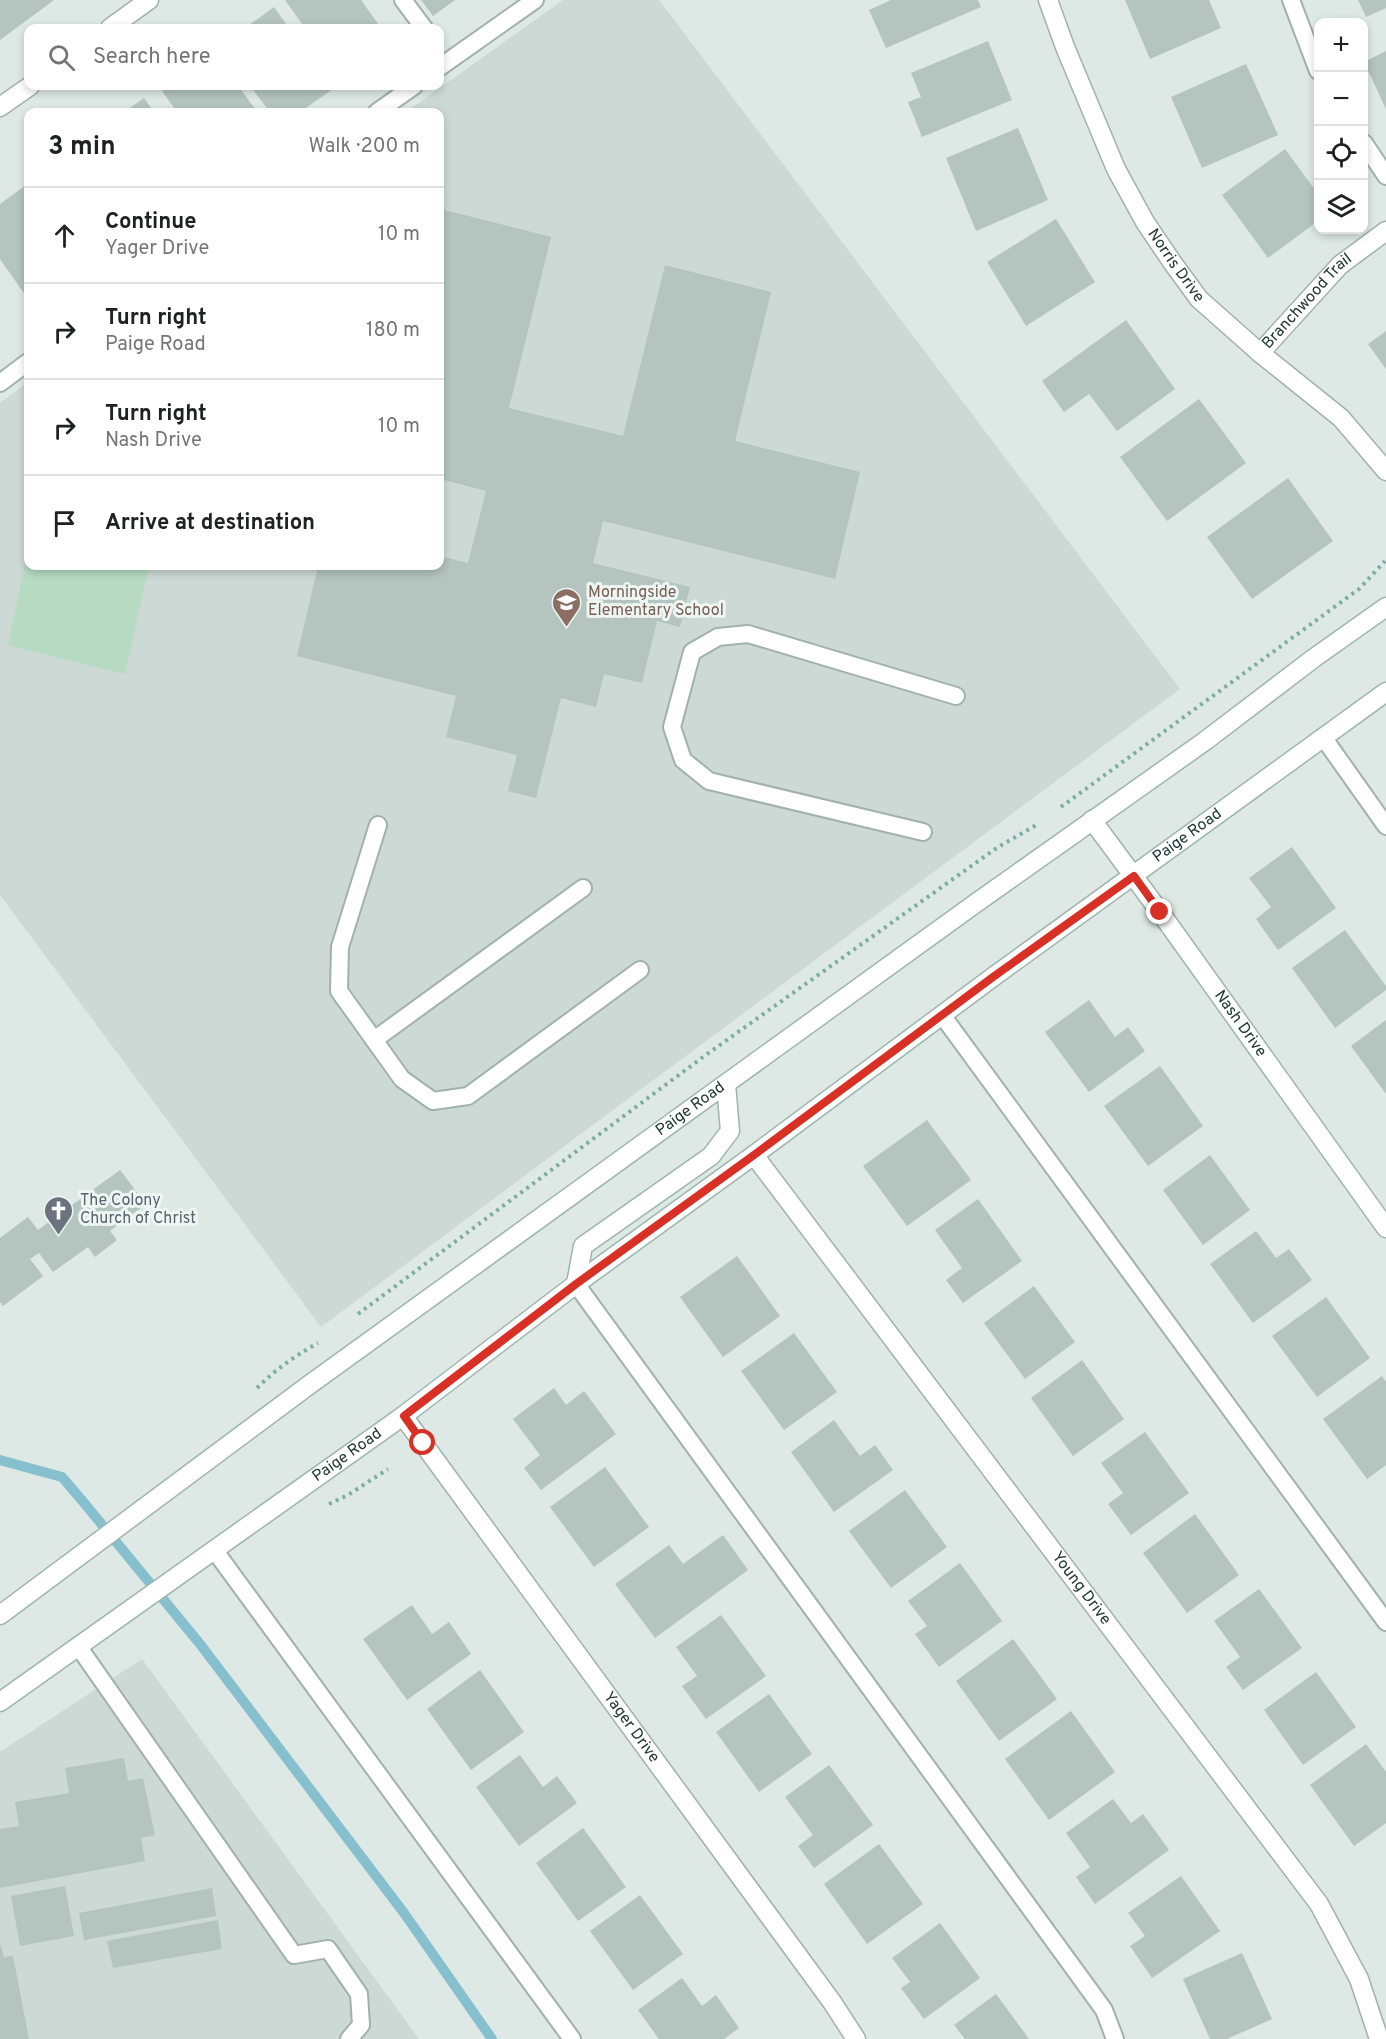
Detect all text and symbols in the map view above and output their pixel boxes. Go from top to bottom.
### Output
map controls [1314,18,1368,234]
button: + [1314,18,1368,72]
search box [24,24,444,90]
icon: search [45,41,78,74]
text: Search here [93,44,211,71]
button: − [1314,72,1368,126]
button: locate [1314,126,1368,180]
text: 3 min [48,131,116,164]
text: Walk · 200 m [309,134,420,160]
button: layers [1314,180,1368,234]
text: Continue [105,209,196,236]
icon: ahead [48,219,81,252]
text: 10 m [378,222,420,248]
street label: Norris Drive [1143,225,1208,307]
text: Yager Drive [105,236,209,262]
street label: Branchwood Trail [1258,249,1356,354]
text: Turn right [105,305,207,332]
icon: right [48,315,81,348]
text: 180 m [366,318,420,344]
text: Paige Road [105,332,206,358]
text: Turn right [105,401,207,428]
icon: right [48,411,81,444]
text: 10 m [378,414,420,440]
text: Nash Drive [105,428,202,454]
icon: arrive [48,507,81,540]
text: Arrive at destination [105,510,315,537]
place label: Morningside Elementary School [588,583,724,621]
school or university icon: Morningside Elementary School [551,586,583,628]
street label: Paige Road [1149,804,1226,868]
route end [1146,898,1172,924]
street label: Nash Drive [1209,987,1271,1061]
street label: Paige Road [652,1078,729,1141]
place label: The Colony Church of Christ [80,1191,196,1229]
church icon: The Colony Church of Christ [43,1194,75,1236]
street label: Paige Road [309,1424,386,1487]
route start [409,1429,435,1455]
street label: Young Drive [1047,1548,1115,1629]
street label: Yager Drive [598,1688,664,1767]

